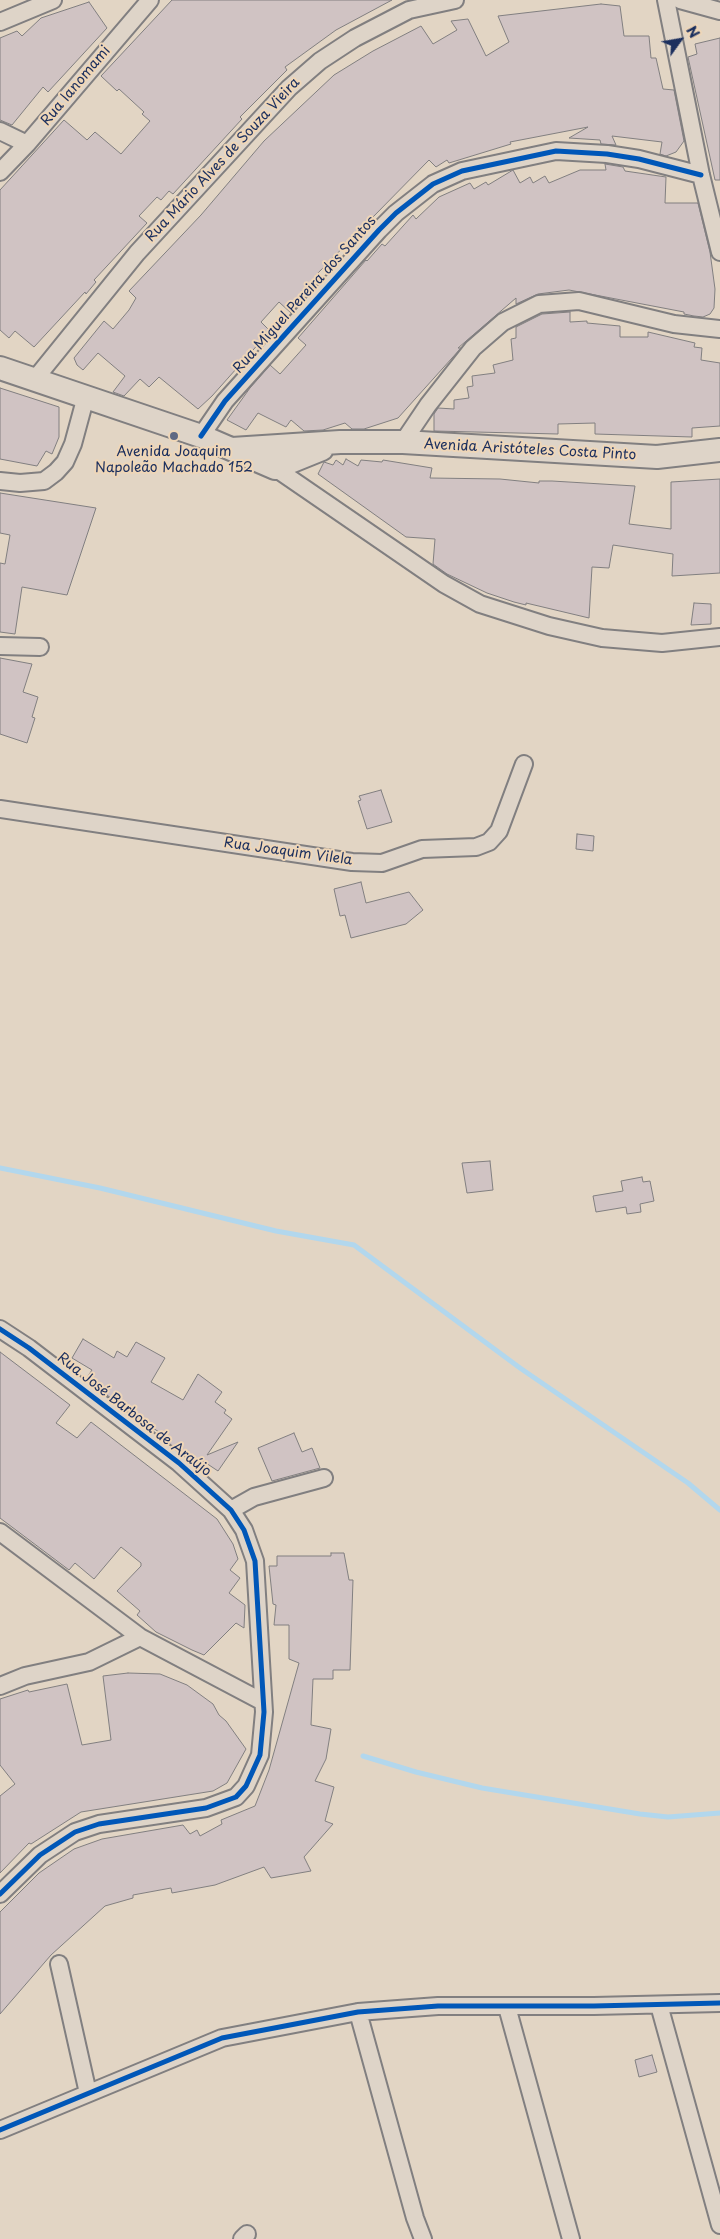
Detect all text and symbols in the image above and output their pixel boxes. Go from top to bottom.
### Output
north arrow [655,15,705,65]
text: N [681,22,705,42]
street label: Rua Ianomami [38,43,114,129]
street label: Rua Mário Alves de Souza Vieira [142,74,304,246]
street label: Rua Miguel Pereira dos Santos [230,213,380,377]
marker: Avenida Joaquim Napoleão Machado 152 [168,430,180,442]
street label: Avenida Aristóteles Costa Pinto [423,436,637,464]
place label: Avenida Joaquim Napoleão Machado 152 [95,444,253,477]
street label: Rua Joaquim Vilela [223,835,353,869]
street label: Rua José Barbosa de Araújo [54,1350,214,1480]

